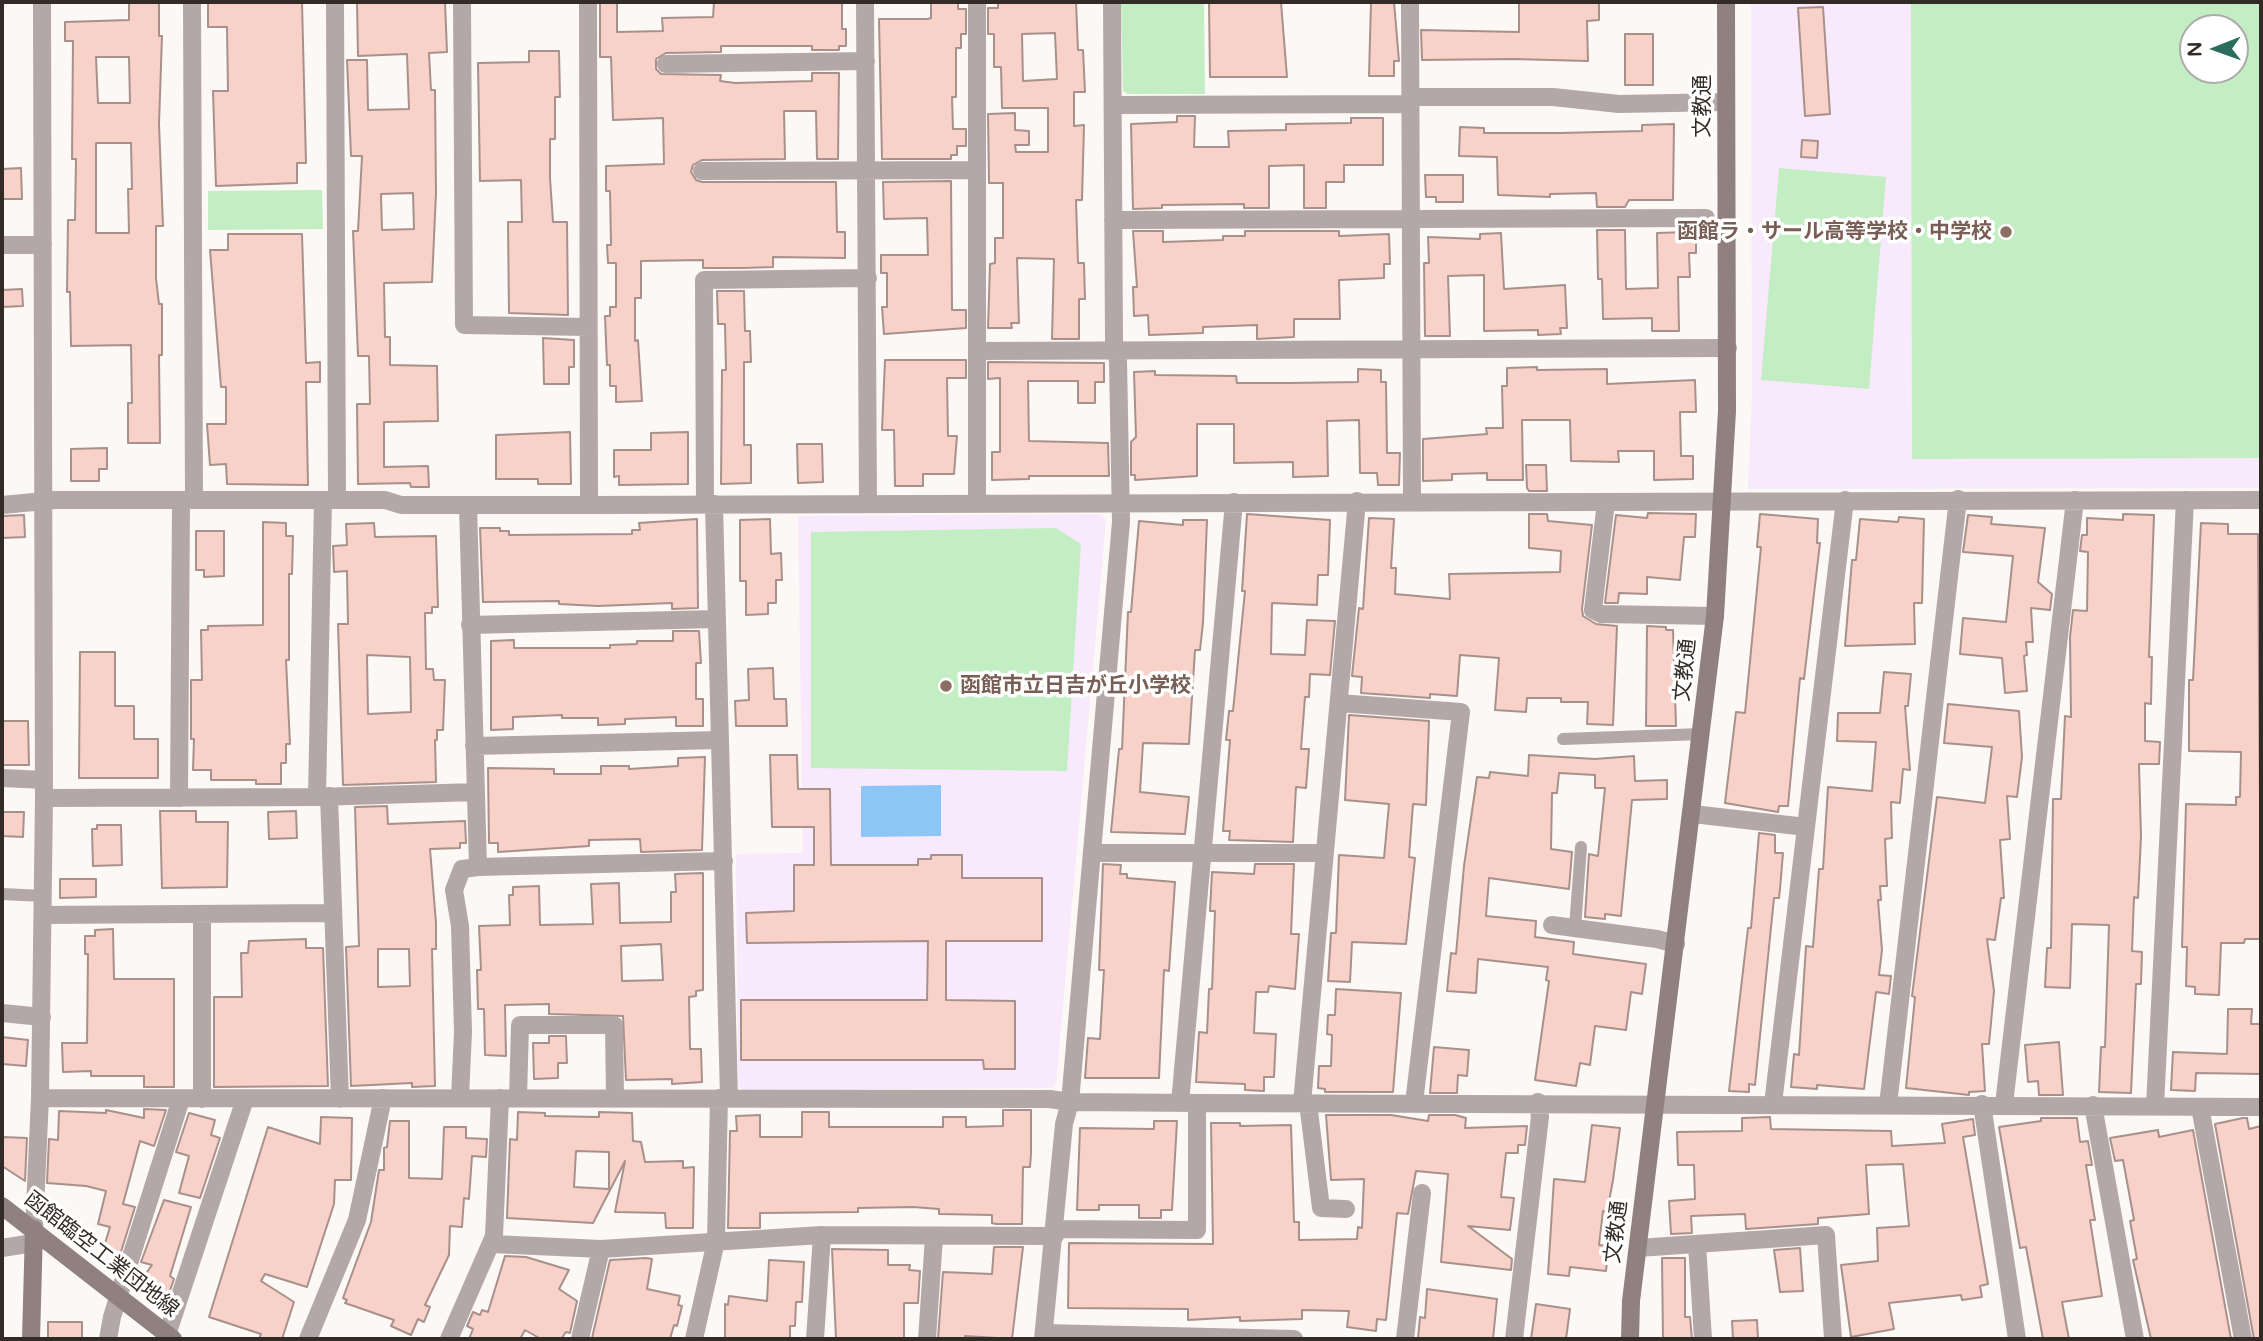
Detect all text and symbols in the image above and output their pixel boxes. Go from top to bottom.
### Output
north arrow [2179,14,2249,84]
text: N [2184,42,2206,57]
street label: 文教通 [1690,75,1716,137]
place label: 函館ラ・サール高等学校・中学校 [1677,219,1992,245]
marker: 函館ラ・サール高等学校・中学校 [1998,224,2014,240]
street label: 文教通 [1670,637,1702,703]
place label: 函館市立日吉が丘小学校 [960,673,1191,699]
marker: 函館市立日吉が丘小学校 [938,678,954,694]
street label: 函館臨空工業団地線 [19,1187,183,1323]
street label: 文教通 [1601,1199,1633,1265]

